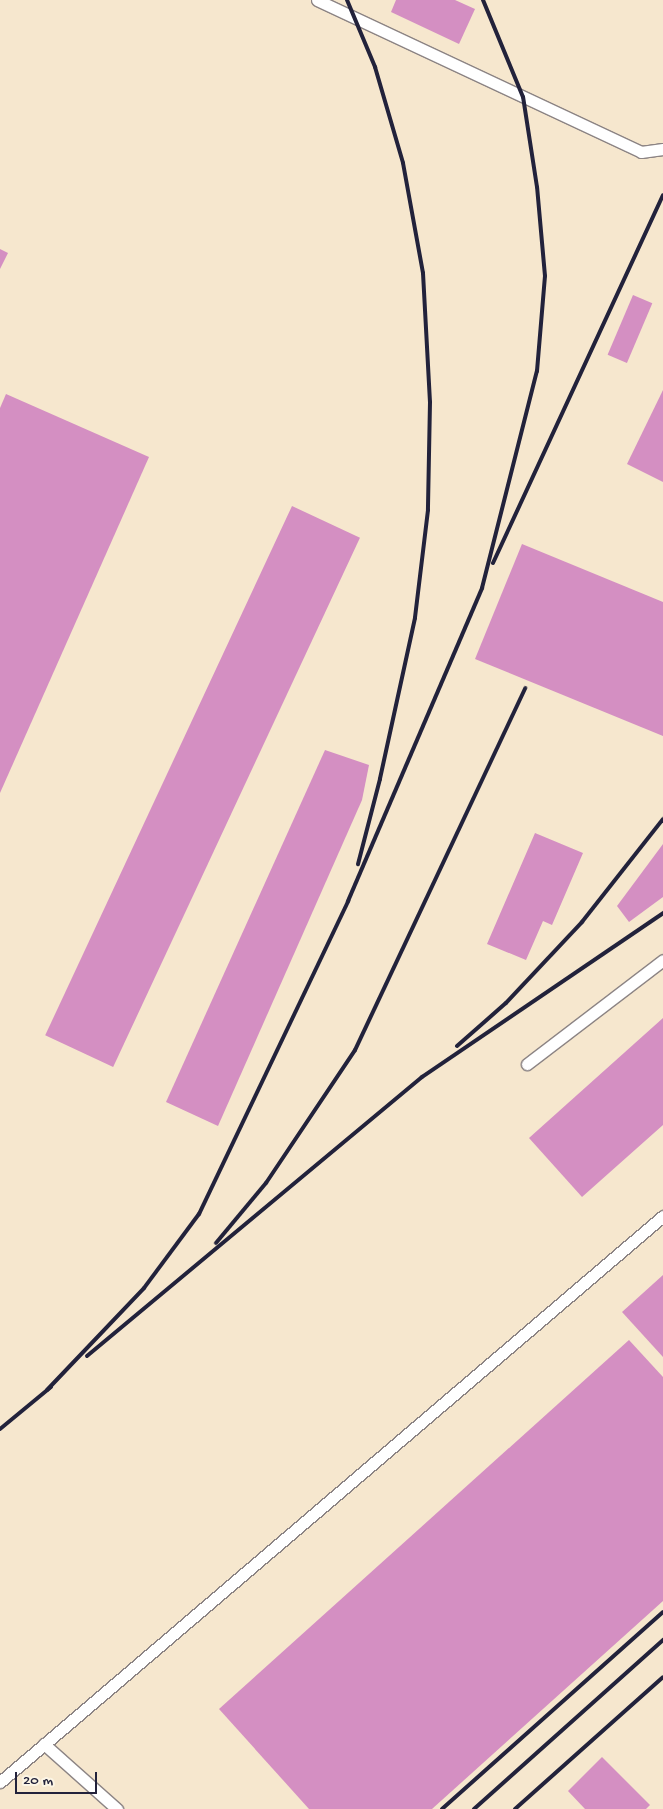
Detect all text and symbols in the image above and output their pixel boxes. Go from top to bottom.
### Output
scale bar [18,1762,100,1794]
text: 20 m [23,1772,53,1790]

